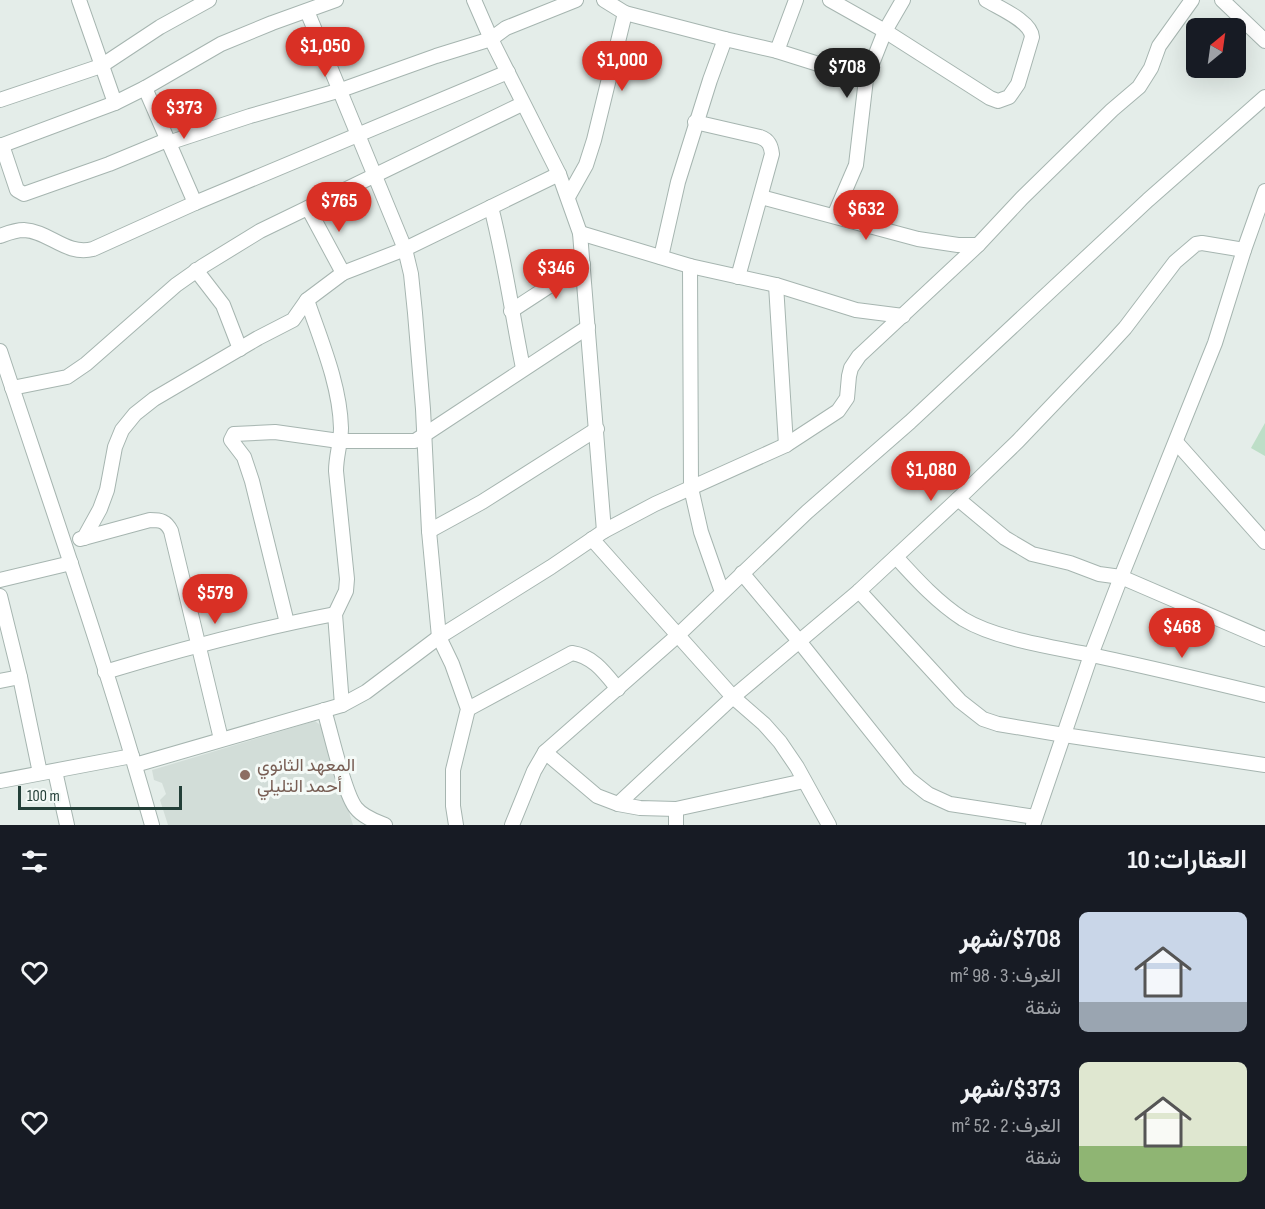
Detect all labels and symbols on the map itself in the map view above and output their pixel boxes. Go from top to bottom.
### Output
north arrow [1186,18,1246,78]
pin: $1,050 [276,27,374,78]
pin: $1,000 [573,41,671,92]
pin: $708 [811,48,883,99]
pin: $373 [148,89,220,140]
pin: $765 [303,182,375,233]
pin: $632 [830,190,902,241]
pin: $346 [520,249,592,300]
pin: $1,080 [882,451,980,502]
pin: $579 [179,574,251,625]
pin: $468 [1146,608,1218,659]
place label: المعهد الثانوي أحمد التليلي [257,755,355,801]
marker: المعهد الثانوي أحمد التليلي [238,768,252,782]
scale bar [18,783,182,810]

